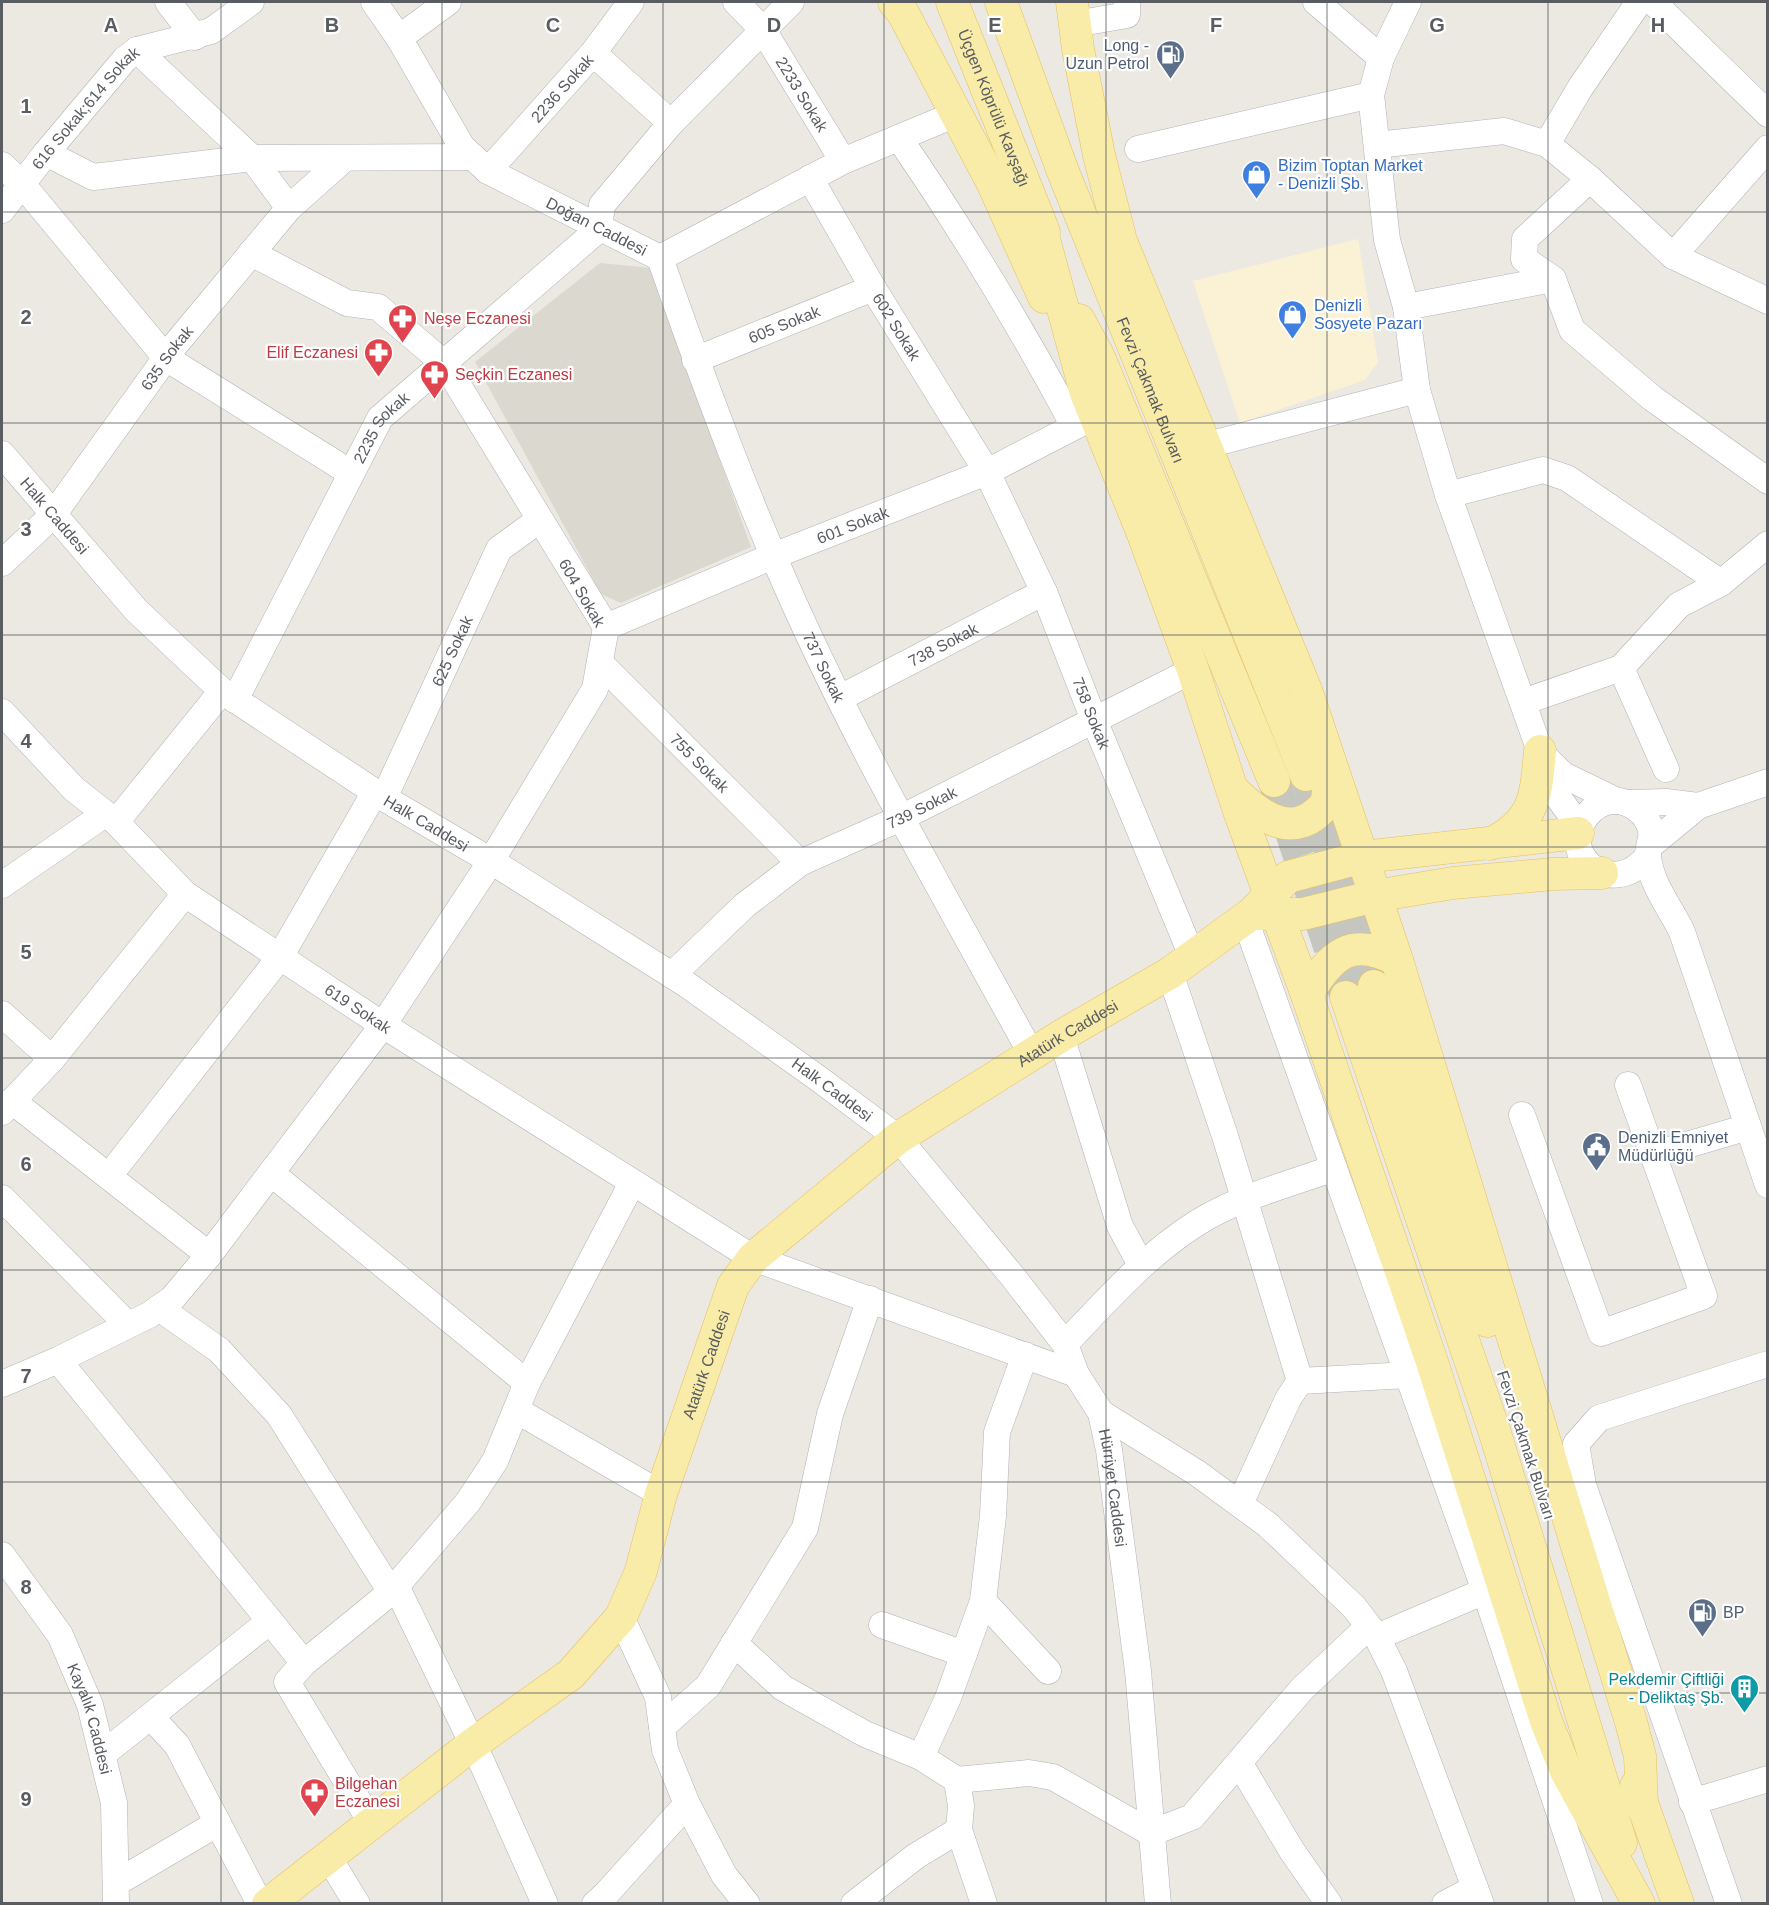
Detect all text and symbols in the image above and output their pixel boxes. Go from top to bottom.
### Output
text: A [104,14,118,36]
text: B [325,14,339,36]
text: C [546,14,560,36]
text: D [767,14,781,36]
text: E [988,14,1002,36]
text: F [1210,14,1222,36]
text: G [1429,14,1445,36]
text: H [1651,14,1665,36]
street label: Üçgen Köprülü Kavşağı [955,27,1033,189]
place label: Long - Uzun Petrol [1065,37,1149,72]
fuel station icon: Long - Uzun Petrol [1154,38,1186,80]
street label: 616 Sokak;614 Sokak [28,43,143,172]
street label: 2236 Sokak [527,50,597,125]
street label: 2233 Sokak [773,54,832,135]
text: 1 [20,95,32,117]
place label: Bizim Toptan Market - Denizli Şb. [1278,157,1423,192]
shop icon: Bizim Toptan Market - Denizli Şb. [1241,158,1273,200]
street label: Doğan Caddesi [544,194,650,259]
street label: 602 Sokak [870,290,925,364]
place label: Denizli Sosyete Pazarı [1314,297,1423,332]
shop icon: Denizli Sosyete Pazarı [1277,298,1309,340]
pharmacy icon: Neşe Eczanesi [387,302,419,344]
street label: 605 Sokak [746,302,823,346]
text: 2 [20,306,32,328]
place label: Neşe Eczanesi [424,310,531,327]
street label: Fevzi Çakmak Bulvarı [1114,315,1188,465]
street label: 635 Sokak [137,321,197,393]
pharmacy icon: Elif Eczanesi [363,336,395,378]
place label: Elif Eczanesi [266,344,358,361]
pharmacy icon: Seçkin Eczanesi [418,358,450,400]
place label: Seçkin Eczanesi [455,366,572,383]
street label: 2235 Sokak [350,388,413,466]
street label: Halk Caddesi [17,474,92,557]
street label: 601 Sokak [814,503,892,546]
text: 3 [20,518,32,540]
street label: 604 Sokak [556,556,609,631]
street label: 625 Sokak [428,612,476,689]
street label: 738 Sokak [905,619,981,669]
street label: 737 Sokak [800,629,849,706]
street label: 758 Sokak [1070,675,1114,752]
text: 4 [20,730,32,752]
street label: 755 Sokak [667,730,733,796]
street label: 739 Sokak [884,782,960,832]
street label: Halk Caddesi [381,791,472,854]
text: 5 [20,941,32,963]
street label: 619 Sokak [322,981,395,1037]
street label: Atatürk Caddesi [1014,997,1121,1070]
street label: Halk Caddesi [789,1054,876,1124]
place label: Denizli Emniyet Müdürlüğü [1618,1129,1729,1164]
public building icon: Denizli Emniyet Müdürlüğü [1581,1130,1613,1172]
text: 6 [20,1153,32,1175]
street label: Atatürk Caddesi [679,1308,732,1421]
text: 7 [20,1365,32,1387]
street label: Fevzi Çakmak Bulvarı [1494,1368,1558,1522]
street label: Hürriyet Caddesi [1096,1427,1130,1548]
text: 8 [20,1576,32,1598]
fuel station icon: BP [1686,1596,1718,1638]
place label: BP [1723,1604,1744,1621]
street label: Kayalık Caddesi [65,1660,115,1776]
place label: Pekdemir Çiftliği - Deliktaş Şb. [1608,1671,1724,1706]
building icon: Pekdemir Çiftliği - Deliktaş Şb. [1729,1672,1761,1714]
place label: Bilgehan Eczanesi [335,1775,400,1810]
pharmacy icon: Bilgehan Eczanesi [298,1776,330,1818]
text: 9 [20,1788,32,1810]

